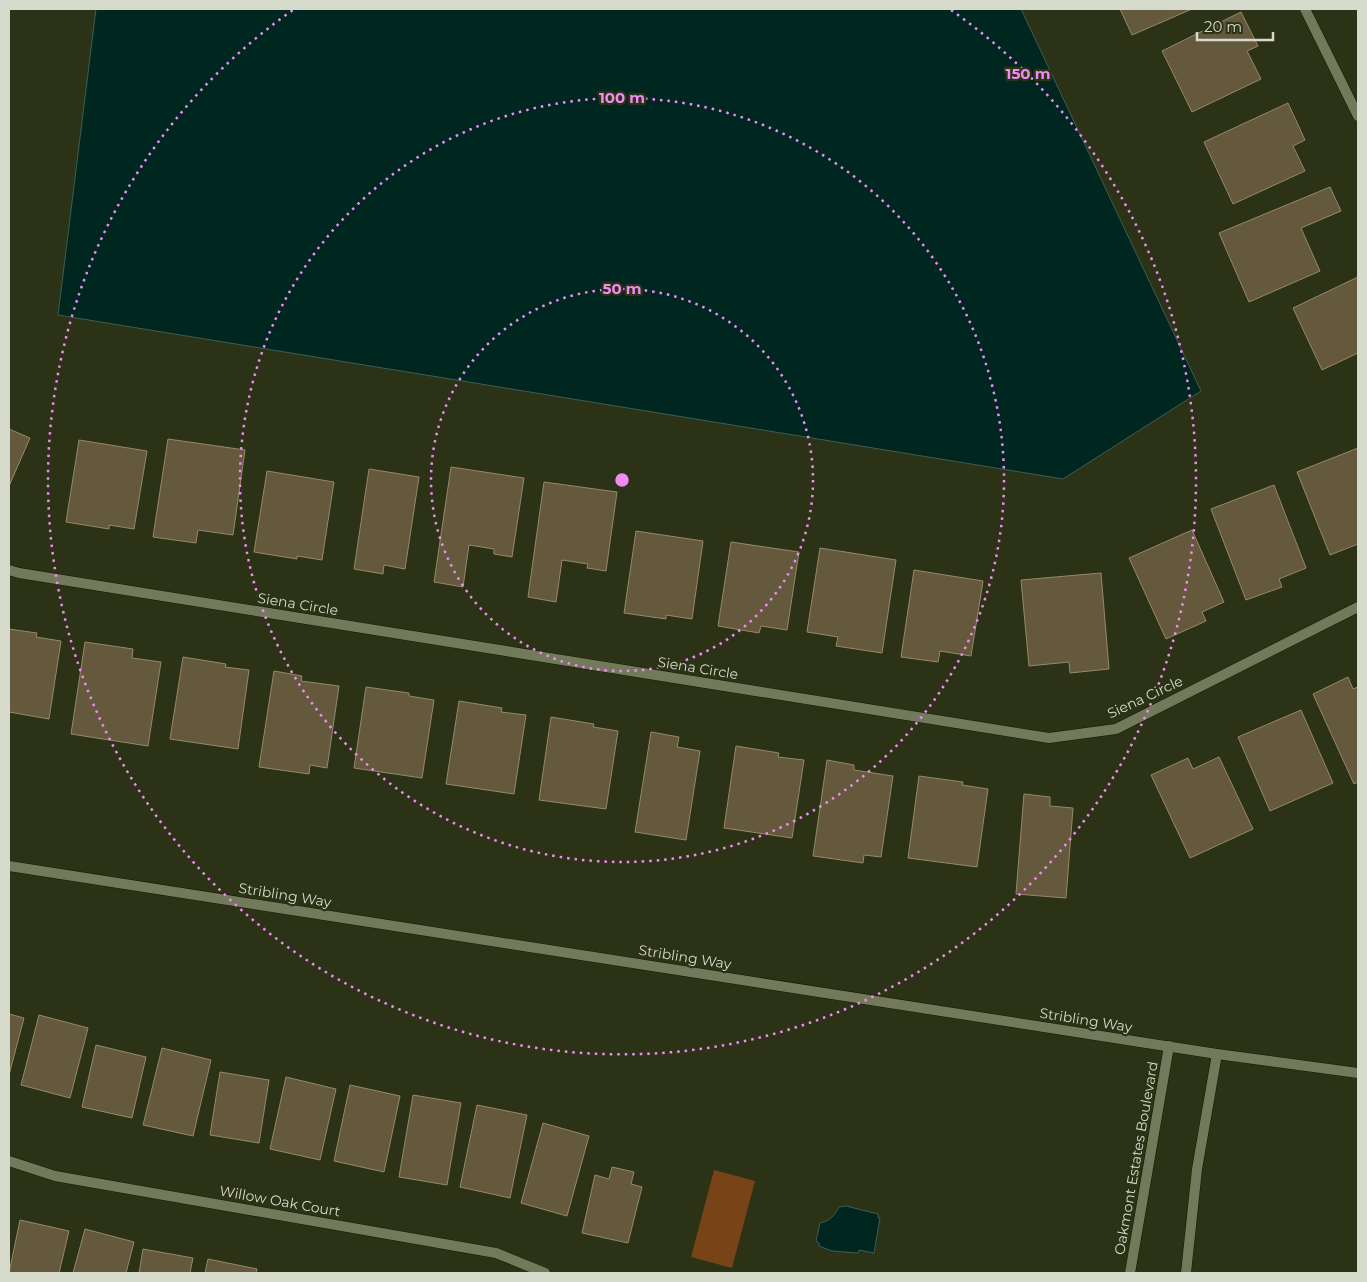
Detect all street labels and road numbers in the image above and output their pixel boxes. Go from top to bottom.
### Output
street label: Siena Circle [256,589,340,619]
street label: Siena Circle [656,653,740,683]
street label: Siena Circle [1104,672,1186,722]
street label: Stribling Way [237,879,333,911]
street label: Stribling Way [637,941,733,973]
street label: Stribling Way [1038,1004,1134,1036]
street label: Oakmont Estates Boulevard [1110,1060,1162,1256]
street label: Willow Oak Court [218,1182,342,1221]

